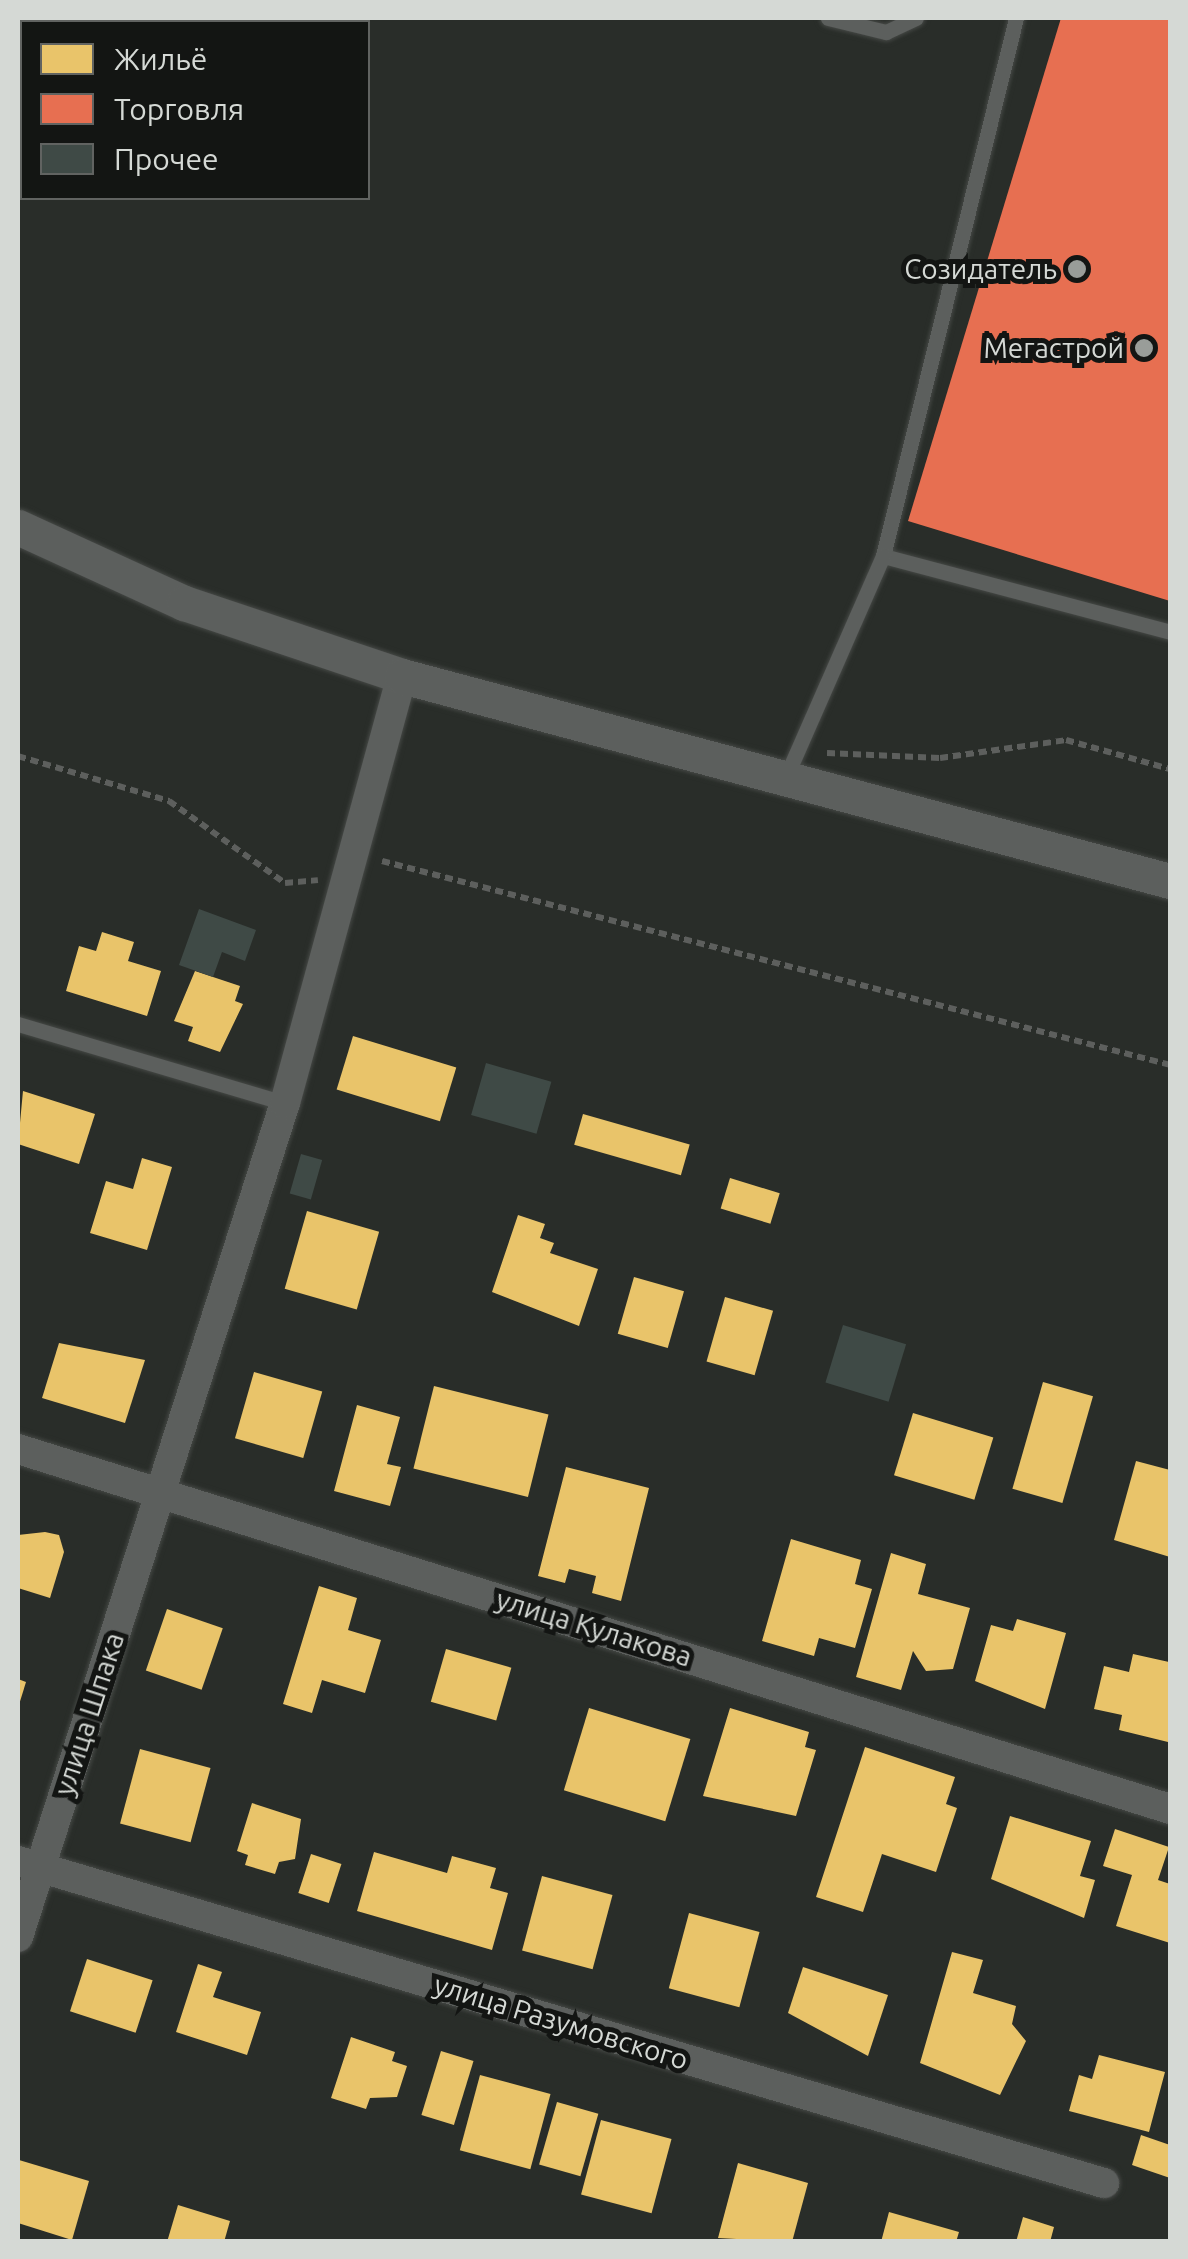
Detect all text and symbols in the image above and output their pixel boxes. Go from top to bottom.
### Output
legend [20,20,370,200]
text: Жильё [114,42,207,76]
text: Торговля [114,92,244,126]
text: Прочее [114,142,219,176]
place label: Созидатель [904,252,1057,286]
marker: Созидатель [1066,258,1088,280]
place label: Мегастрой [983,331,1124,365]
marker: Мегастрой [1133,337,1155,359]
street label: улица Кулакова [492,1582,696,1674]
street label: улица Шпака [47,1628,131,1800]
street label: улица Разумовского [430,1967,692,2077]

